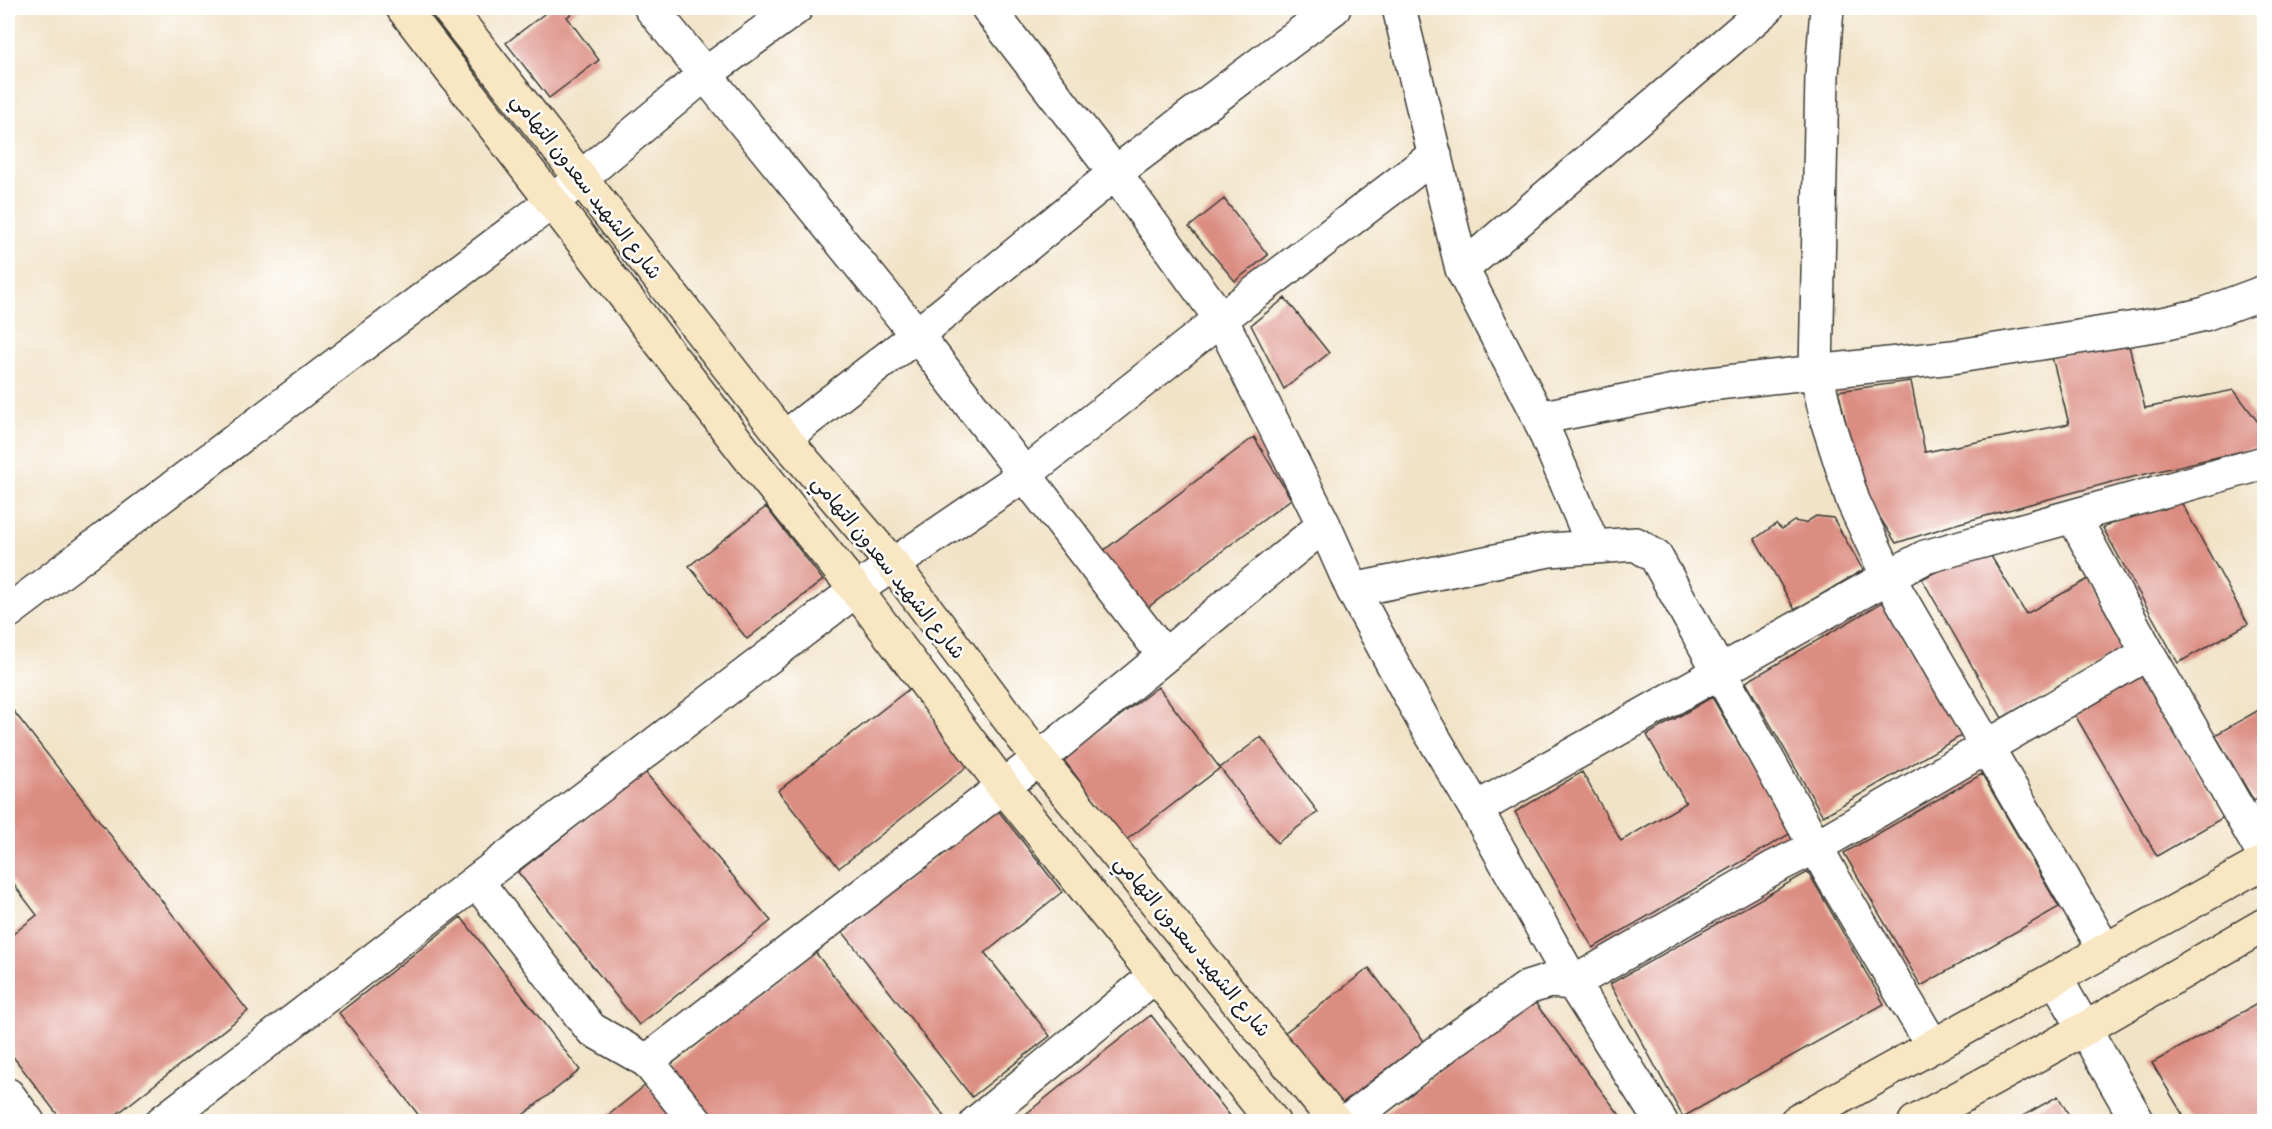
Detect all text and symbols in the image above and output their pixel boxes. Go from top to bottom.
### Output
street label: شارع الشهيد سعدون التهامي [502,87,669,288]
street label: شارع الشهيد سعدون التهامي [803,469,972,668]
street label: شارع الشهيد سعدون التهامي [1105,849,1278,1046]

